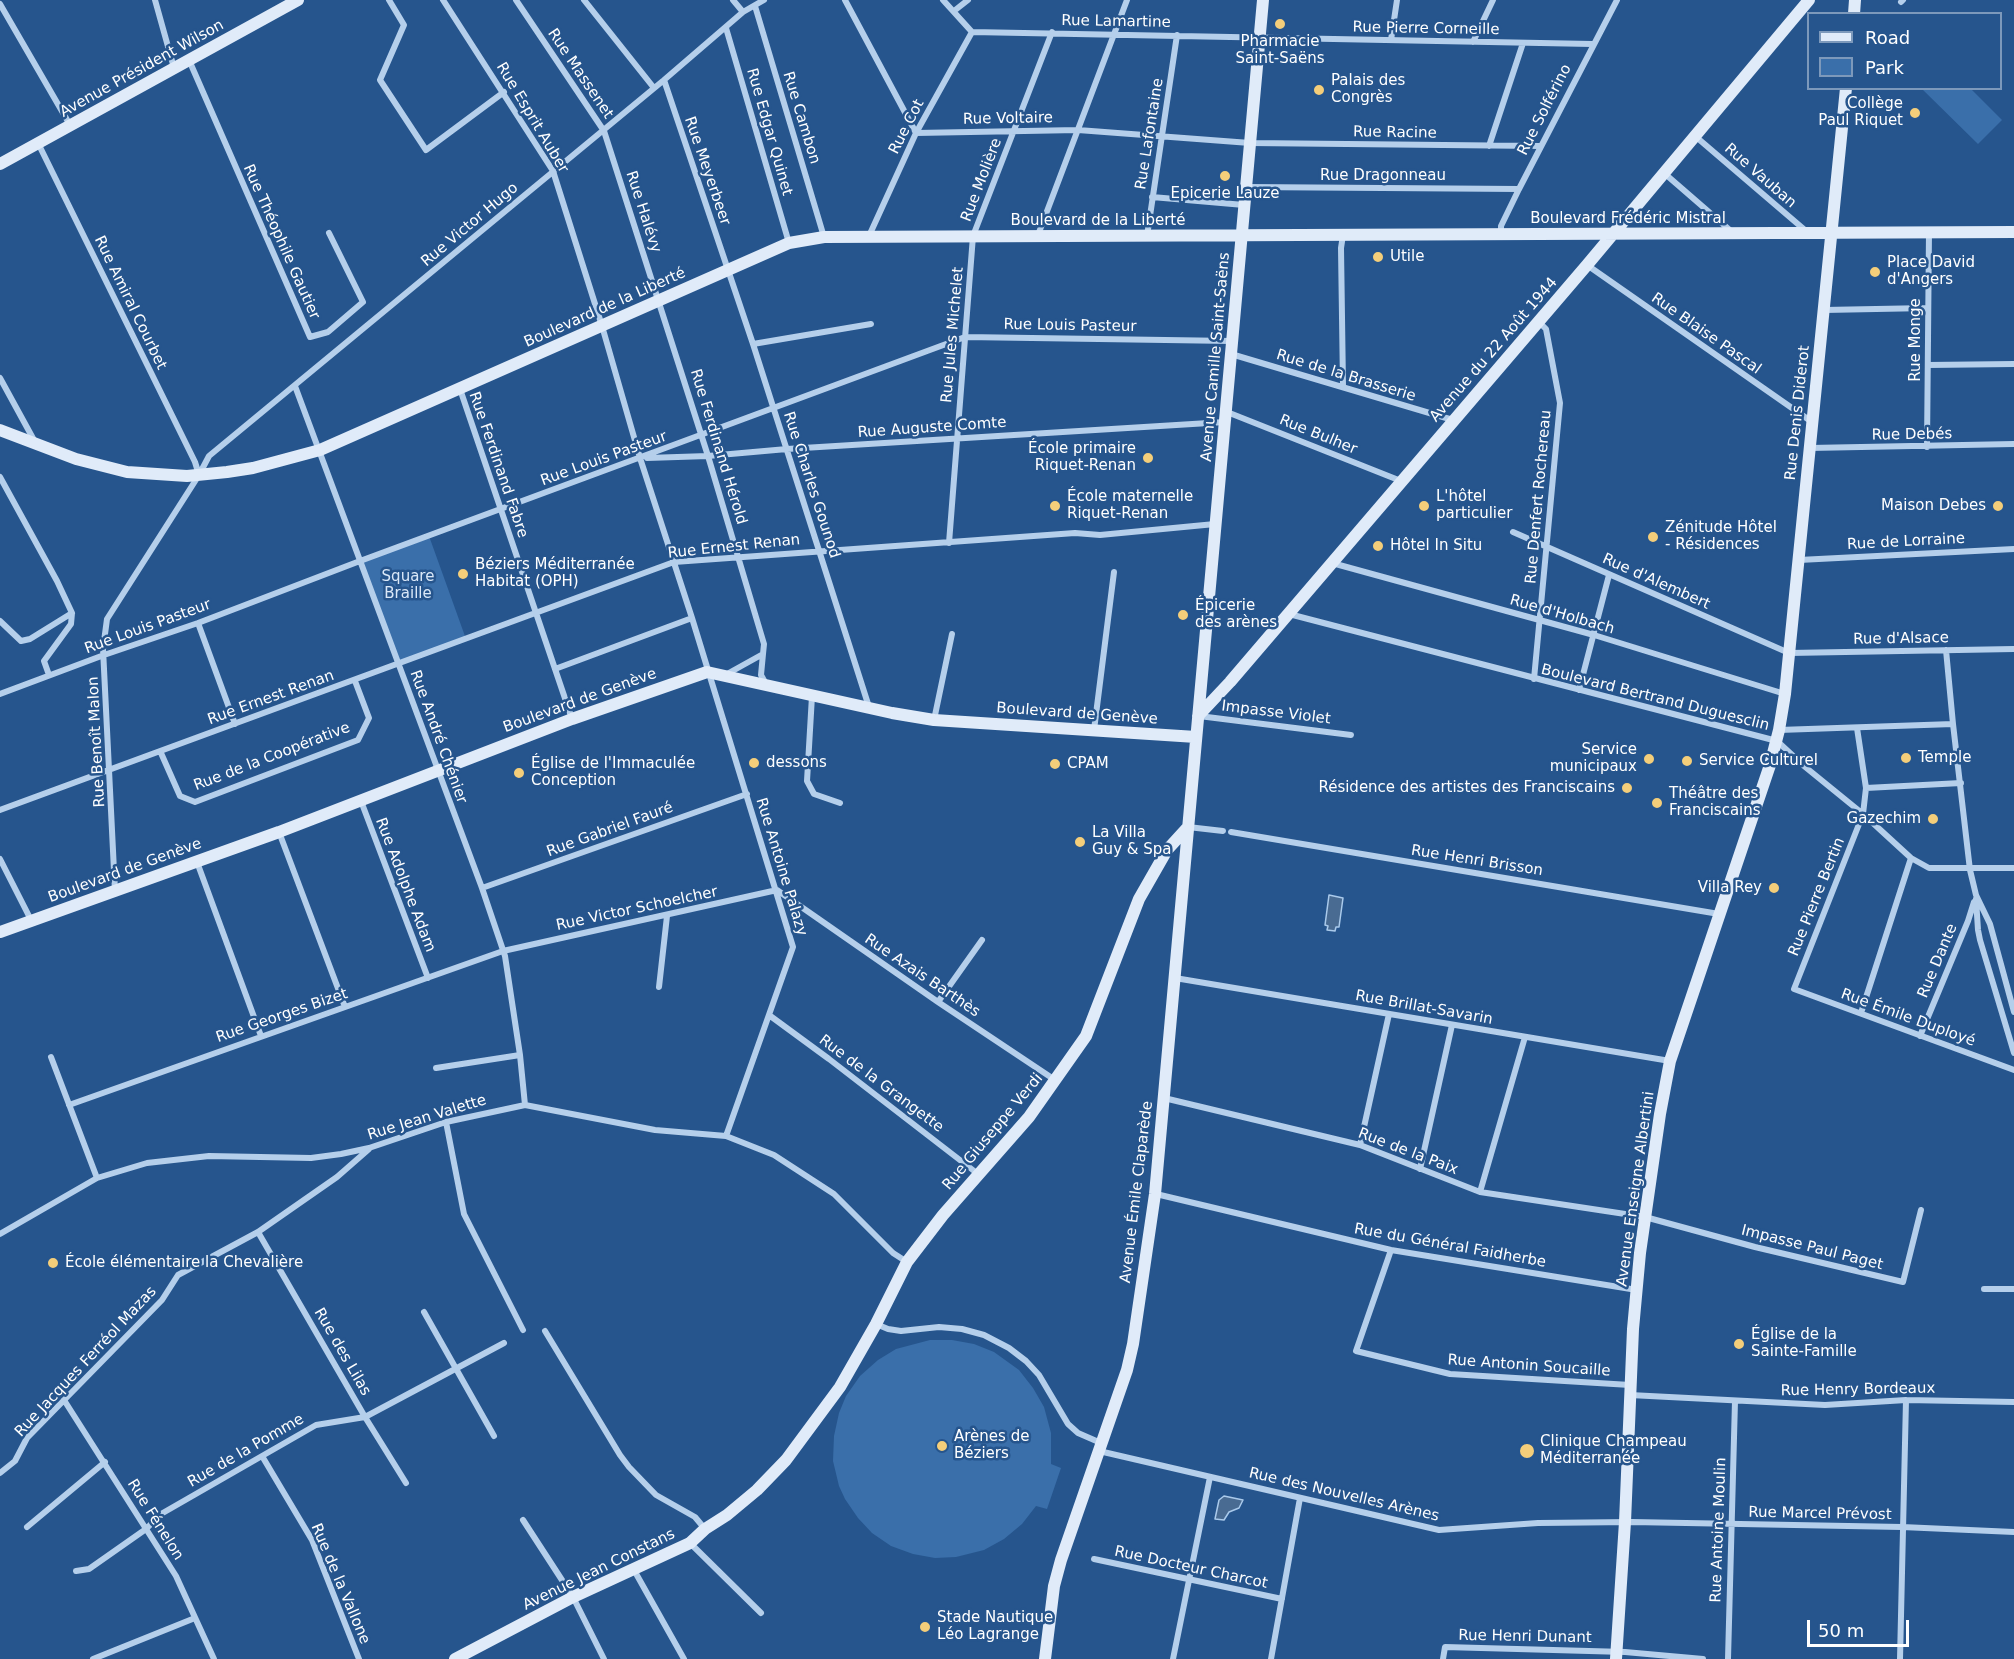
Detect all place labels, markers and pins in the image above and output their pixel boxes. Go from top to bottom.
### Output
marker: Pharmacie Saint-Saëns [1273,17,1287,31]
place label: Pharmacie Saint-Saëns [1236,33,1324,68]
place label: Palais des Congrès [1331,72,1405,107]
marker: Palais des Congrès [1312,83,1326,97]
place label: Collège Paul Riquet [1818,95,1903,130]
marker: Collège Paul Riquet [1908,106,1922,120]
marker: Epicerie Lauze [1218,169,1232,183]
place label: Epicerie Lauze [1170,185,1280,203]
place label: Utile [1390,248,1424,266]
marker: Utile [1371,250,1385,264]
place label: Place David d'Angers [1887,254,1975,289]
marker: Place David d'Angers [1868,265,1882,279]
place label: École primaire Riquet-Renan [1028,440,1136,475]
marker: École primaire Riquet-Renan [1141,451,1155,465]
place label: École maternelle Riquet-Renan [1067,488,1193,523]
place label: L'hôtel particulier [1436,488,1512,523]
place label: Maison Debes [1881,497,1986,515]
marker: École maternelle Riquet-Renan [1048,499,1062,513]
marker: L'hôtel particulier [1417,499,1431,513]
marker: Maison Debes [1991,499,2005,513]
place label: Zénitude Hôtel - Résidences [1665,519,1777,554]
marker: Zénitude Hôtel - Résidences [1646,530,1660,544]
place label: Hôtel In Situ [1390,537,1482,555]
marker: Hôtel In Situ [1371,539,1385,553]
place label: Béziers Méditerranée Habitat (OPH) [475,556,635,591]
marker: Béziers Méditerranée Habitat (OPH) [456,567,470,581]
place label: Épicerie des arènes [1195,597,1277,632]
marker: Épicerie des arènes [1176,608,1190,622]
place label: Service municipaux [1550,741,1637,776]
place label: Temple [1918,749,1971,767]
marker: Temple [1899,751,1913,765]
marker: Service municipaux [1642,752,1656,766]
place label: Service Culturel [1699,752,1818,770]
place label: dessons [766,754,827,772]
marker: Service Culturel [1680,754,1694,768]
place label: Église de l'Immaculée Conception [531,755,695,790]
place label: CPAM [1067,755,1109,773]
marker: dessons [747,756,761,770]
marker: CPAM [1048,757,1062,771]
marker: Église de l'Immaculée Conception [512,766,526,780]
place label: Résidence des artistes des Franciscains [1318,779,1615,797]
marker: Résidence des artistes des Franciscains [1620,781,1634,795]
place label: Théâtre des Franciscains [1669,785,1761,820]
marker: Théâtre des Franciscains [1650,796,1664,810]
place label: Gazechim [1847,810,1921,828]
marker: Gazechim [1926,812,1940,826]
place label: La Villa Guy & Spa [1092,824,1171,859]
marker: La Villa Guy & Spa [1073,835,1087,849]
place label: Villa Rey [1698,879,1762,897]
marker: Villa Rey [1767,881,1781,895]
place label: École élémentaire la Chevalière [65,1254,303,1272]
marker: École élémentaire la Chevalière [46,1256,60,1270]
place label: Église de la Sainte-Famille [1751,1326,1857,1361]
marker: Église de la Sainte-Famille [1732,1337,1746,1351]
place label: Arènes de Béziers [954,1428,1029,1463]
place label: Clinique Champeau Méditerranée [1540,1433,1687,1468]
marker: Arènes de Béziers [935,1439,949,1453]
marker: Clinique Champeau Méditerranée [1518,1442,1536,1460]
place label: Stade Nautique Léo Lagrange [937,1609,1053,1644]
marker: Stade Nautique Léo Lagrange [918,1620,932,1634]

